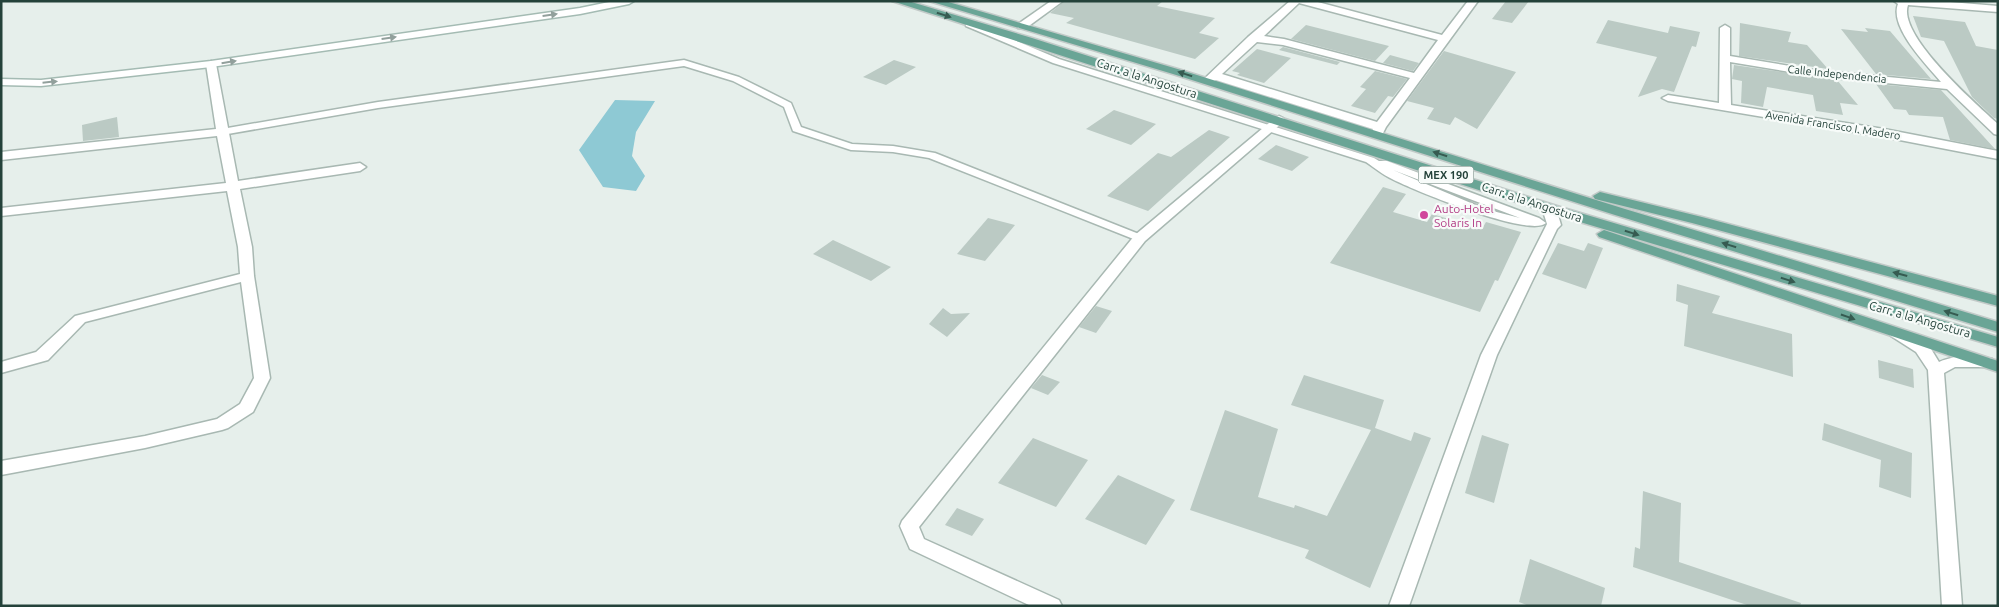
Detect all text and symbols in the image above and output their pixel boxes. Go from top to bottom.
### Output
one-way arrow [543,11,559,19]
one-way arrow [936,12,951,20]
one-way arrow [382,33,398,41]
street label: Carr. a la Angostura [1095,56,1199,100]
one-way arrow [221,57,237,65]
street label: Calle Independencia [1787,63,1887,85]
one-way arrow [1177,70,1192,78]
one-way arrow [42,78,58,86]
street label: Avenida Francisco I. Madero [1765,108,1901,142]
one-way arrow [1433,149,1448,157]
road number: MEX 190 [1418,166,1474,184]
street label: Carr. a la Angostura [1480,180,1584,224]
place label: Auto-Hotel Solaris In [1434,202,1494,229]
marker: Auto-Hotel Solaris In [1418,209,1430,221]
one-way arrow [1625,230,1640,238]
one-way arrow [1721,240,1736,248]
one-way arrow [1892,270,1907,278]
one-way arrow [1781,276,1796,284]
street label: Carr. a la Angostura [1868,298,1972,340]
one-way arrow [1943,309,1958,317]
one-way arrow [1840,313,1855,321]

